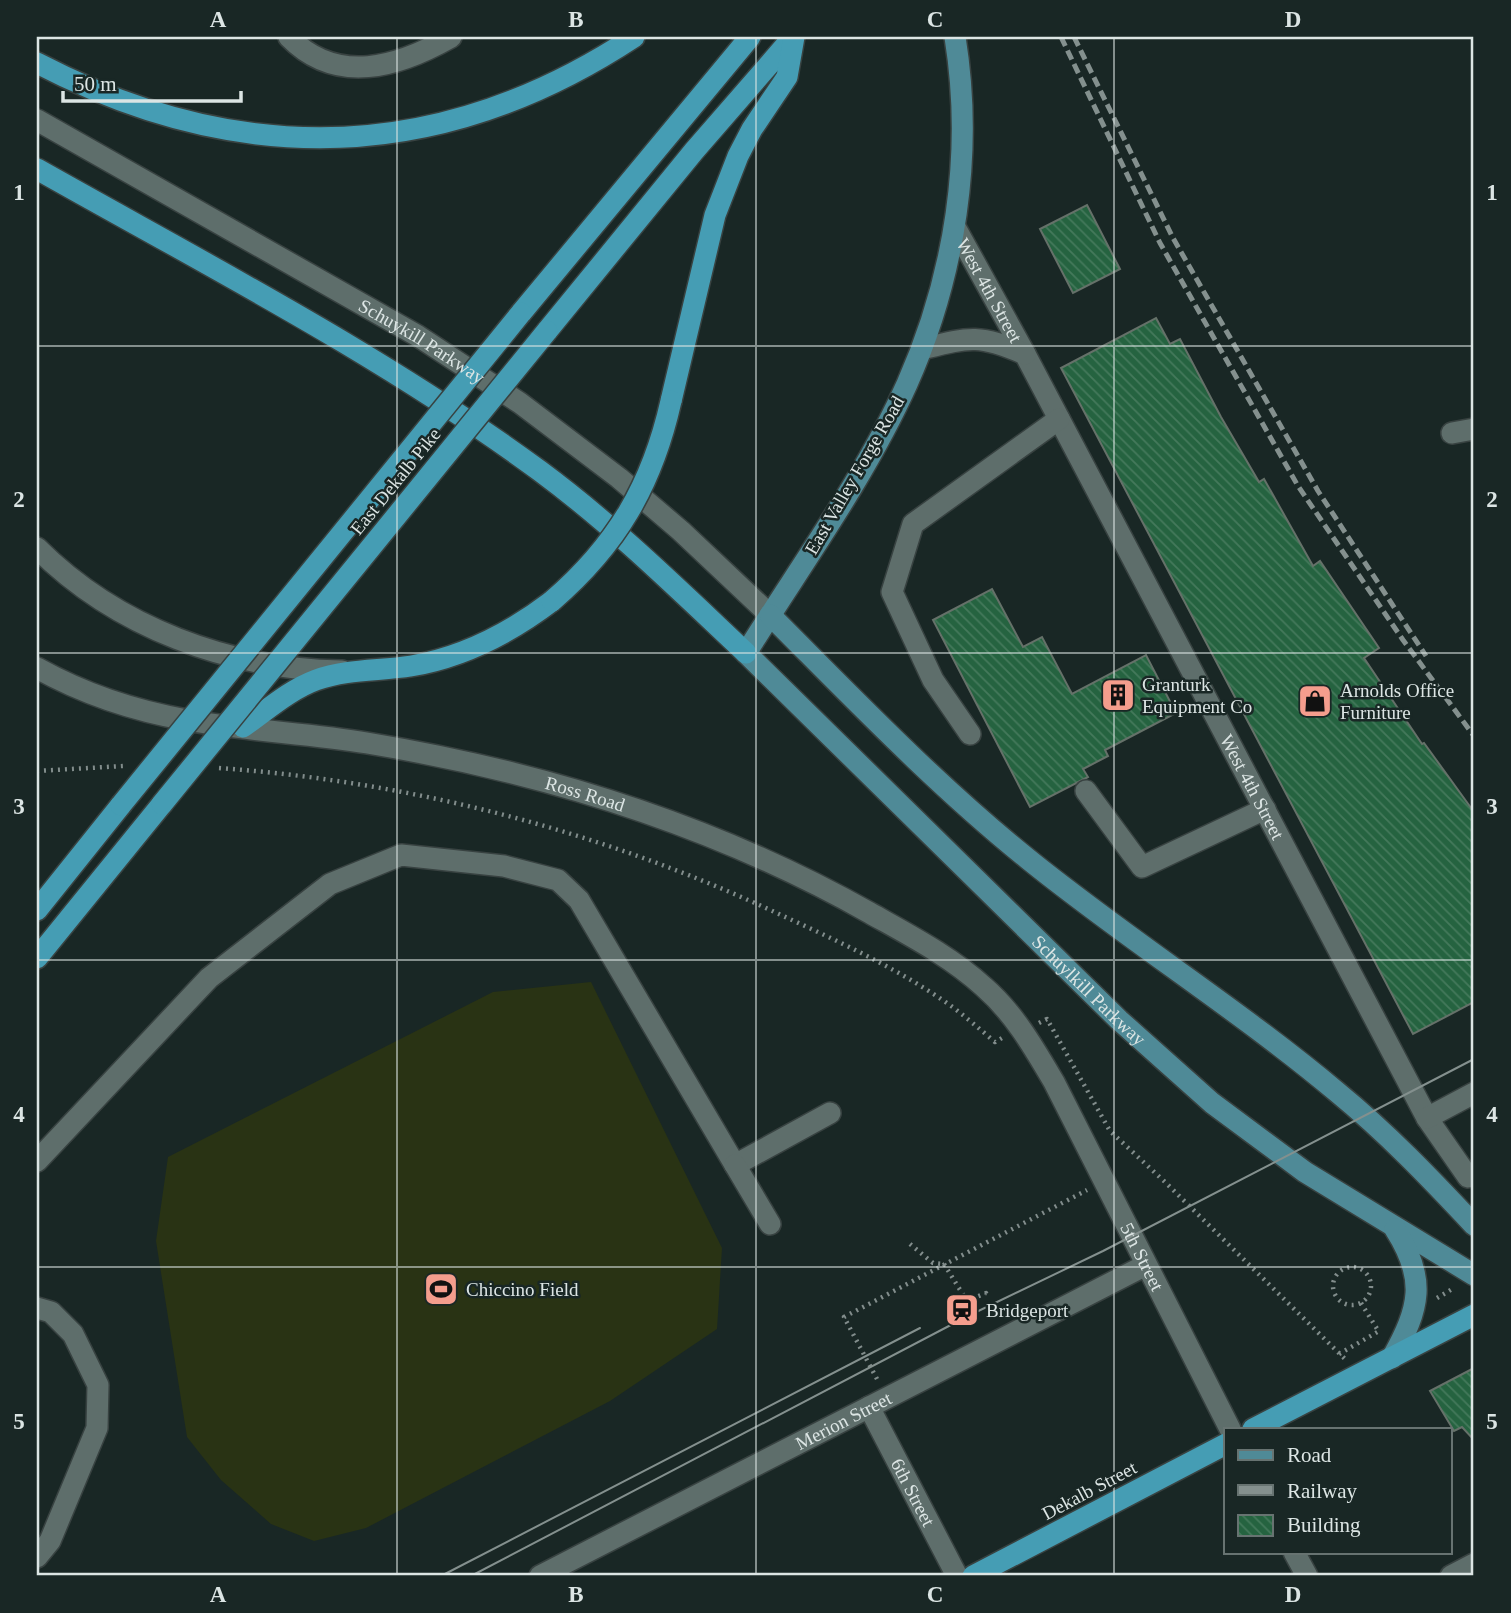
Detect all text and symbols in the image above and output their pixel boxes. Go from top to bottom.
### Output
text: A [210,7,227,32]
text: B [568,7,584,32]
text: C [927,7,943,32]
text: D [1285,7,1301,32]
scale bar [63,60,242,104]
text: 50 m [74,72,117,96]
text: 1 [13,180,25,205]
text: 1 [1486,180,1498,205]
street label: West 4th Street [952,235,1027,347]
street label: Schuykill Parkway [355,295,489,388]
street label: East Valley Forge Road [801,392,909,558]
street label: East Dekalb Pike [346,424,445,539]
text: 2 [13,487,25,512]
text: 2 [1486,487,1498,512]
place label: Granturk Equipment Co [1142,674,1252,717]
building icon: Granturk Equipment Co [1099,676,1137,714]
place label: Arnolds Office Furniture [1340,680,1454,723]
shop icon: Arnolds Office Furniture [1296,682,1334,720]
street label: West 4th Street [1216,731,1289,844]
street label: Ross Road [543,772,628,816]
text: 3 [13,794,25,819]
text: 3 [1486,794,1498,819]
street label: Schuylkill Parkway [1028,931,1150,1050]
text: 4 [13,1102,25,1127]
text: 4 [1486,1102,1498,1127]
street label: 5th Street [1116,1219,1168,1295]
sports icon: Chiccino Field [422,1270,460,1308]
place label: Chiccino Field [466,1279,579,1300]
station icon: Bridgeport [943,1291,981,1329]
place label: Bridgeport [986,1300,1069,1321]
street label: Merion Street [792,1387,896,1454]
text: 5 [13,1409,25,1434]
text: 5 [1486,1409,1498,1434]
legend [1224,1428,1452,1554]
text: Road [1287,1443,1332,1467]
street label: 6th Street [887,1455,939,1530]
street label: Dekalb Street [1038,1456,1141,1524]
text: Railway [1287,1479,1357,1503]
text: Building [1287,1513,1361,1537]
text: A [210,1582,227,1607]
text: B [568,1582,584,1607]
text: C [927,1582,943,1607]
text: D [1285,1582,1301,1607]

